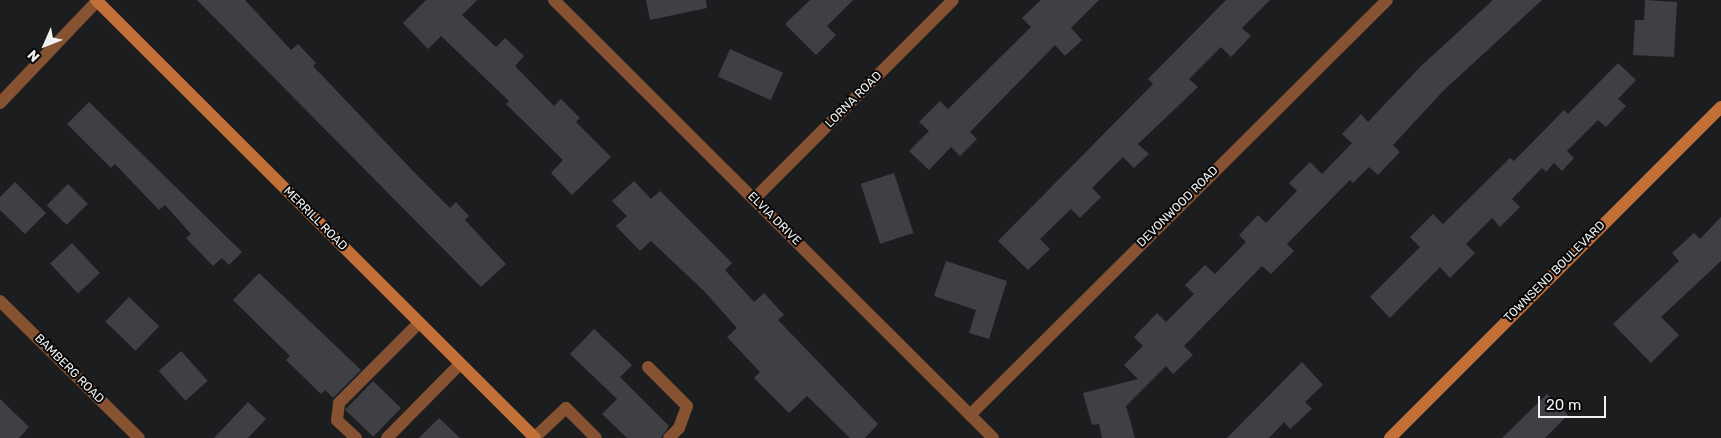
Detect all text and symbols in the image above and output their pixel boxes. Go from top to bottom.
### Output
north arrow [20,20,70,70]
text: N [24,46,43,65]
street label: LORNA ROAD [823,69,885,131]
street label: DEVONWOOD ROAD [1135,164,1221,250]
street label: MERRILL ROAD [280,184,350,254]
street label: ELVIA DRIVE [744,189,804,249]
street label: TOWNSEND BOULEVARD [1501,218,1609,326]
street label: BAMBERG ROAD [31,331,107,407]
scale bar [1541,386,1608,418]
text: 20 m [1546,396,1581,414]

